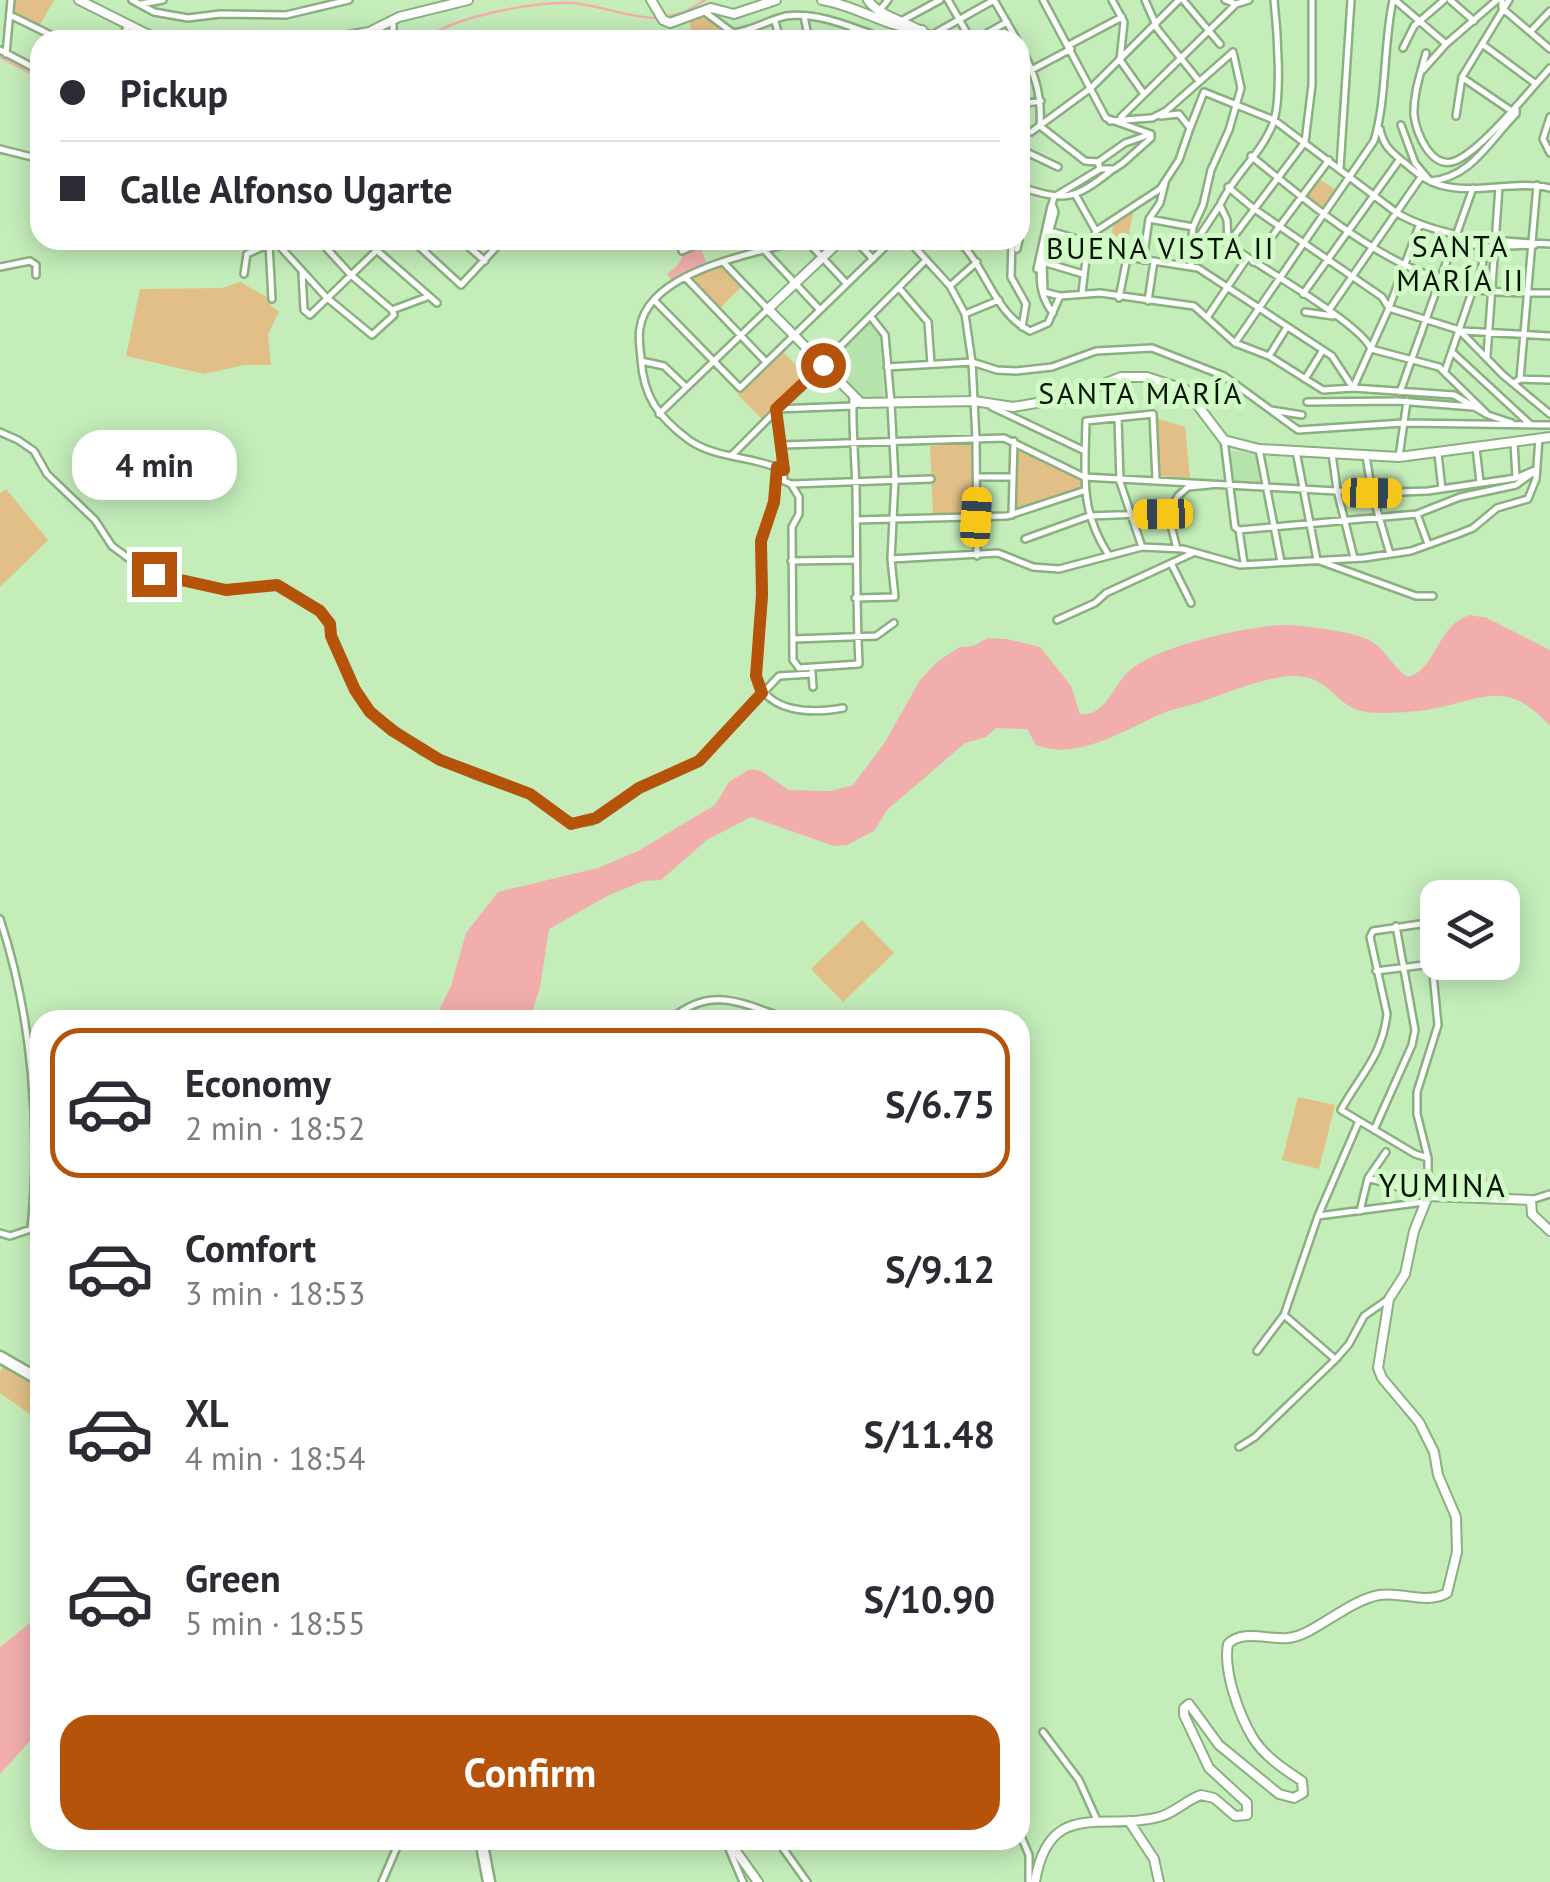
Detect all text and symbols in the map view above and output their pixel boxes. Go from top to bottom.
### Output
text: Pickup [120,68,228,117]
text: Calle Alfonso Ugarte [120,164,453,213]
district label: SANTA MARÍA II [1396,226,1526,299]
district label: BUENA VISTA II [1046,228,1276,267]
route start [801,343,846,388]
district label: SANTA MARÍA [1038,373,1244,412]
callout: 4 min [72,429,236,499]
text: 4 min [115,444,194,486]
car [1342,477,1402,509]
car [959,486,993,548]
car [1133,498,1193,530]
route end [132,552,177,597]
map controls [1420,880,1520,980]
button: layers [1420,880,1520,980]
icon: car [65,1058,155,1148]
text: Economy [185,1058,331,1107]
text: S/6.75 [885,1079,995,1128]
text: 2 min · 18:52 [185,1107,365,1149]
district label: YUMINA [1379,1164,1507,1206]
icon: car [65,1223,155,1313]
text: Comfort [185,1223,316,1272]
text: S/9.12 [885,1244,995,1293]
text: 3 min · 18:53 [185,1272,365,1314]
icon: car [65,1388,155,1478]
text: XL [185,1388,229,1437]
text: S/11.48 [864,1409,995,1458]
text: 4 min · 18:54 [185,1437,365,1479]
icon: car [65,1553,155,1643]
text: Green [185,1553,281,1602]
text: S/10.90 [864,1574,995,1623]
text: 5 min · 18:55 [185,1602,365,1644]
button: Confirm [60,1715,1000,1830]

